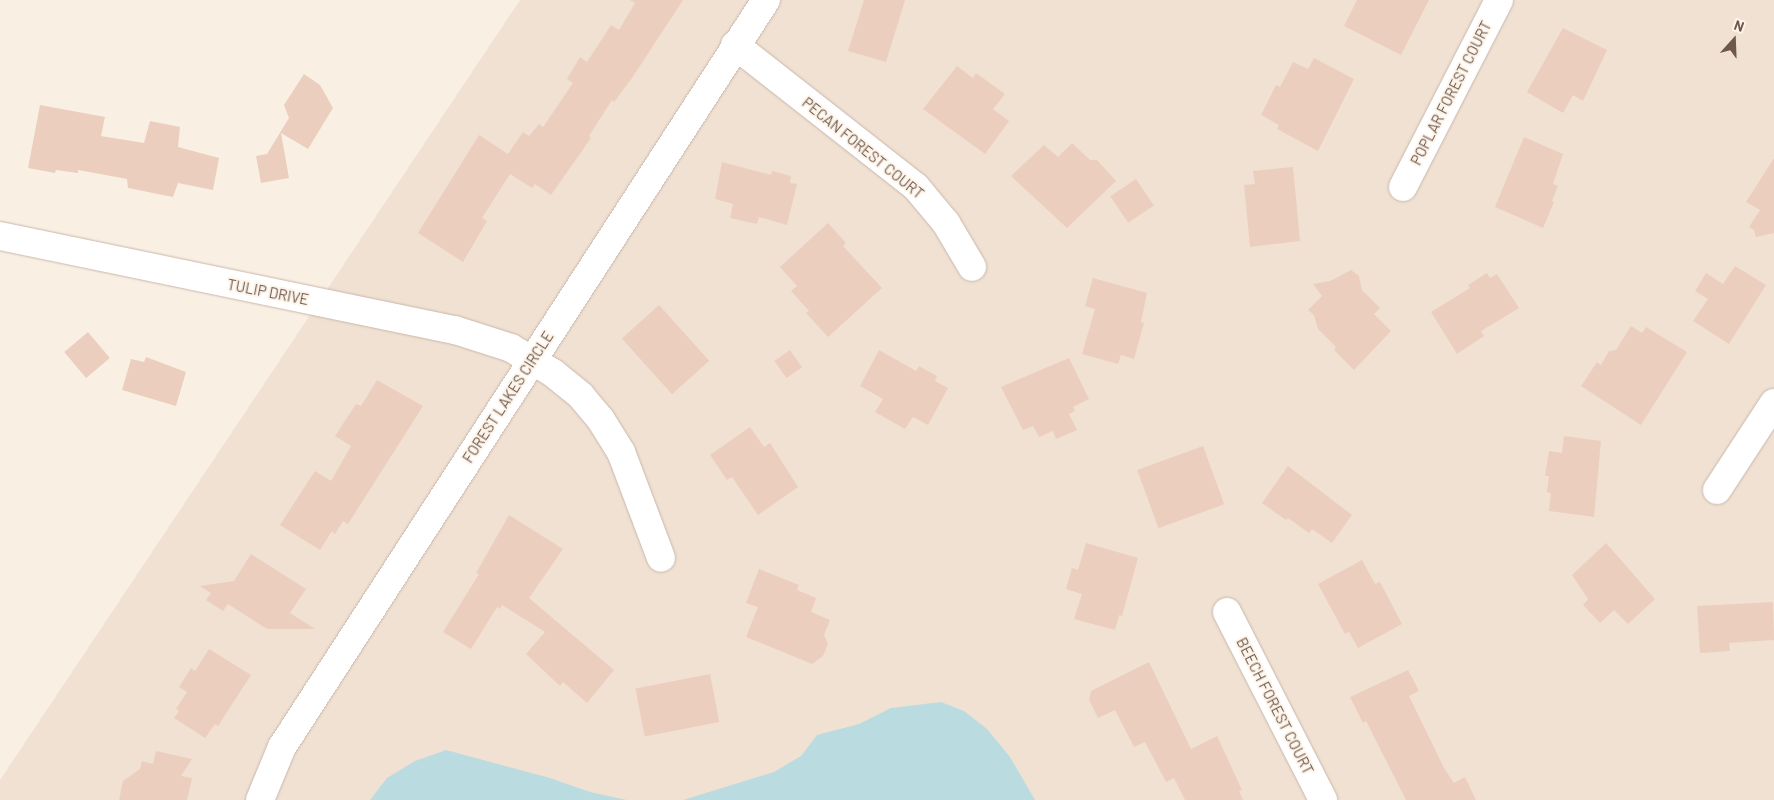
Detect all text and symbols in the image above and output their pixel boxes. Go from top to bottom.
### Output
north arrow [1709,15,1759,65]
text: N [1732,16,1747,35]
street label: POPLAR FOREST COURT [1407,18,1495,168]
street label: PECAN FOREST COURT [799,93,927,203]
street label: TULIP DRIVE [226,275,310,309]
street label: FOREST LAKES CIRCLE [459,328,557,466]
street label: BEECH FOREST COURT [1233,634,1317,778]

